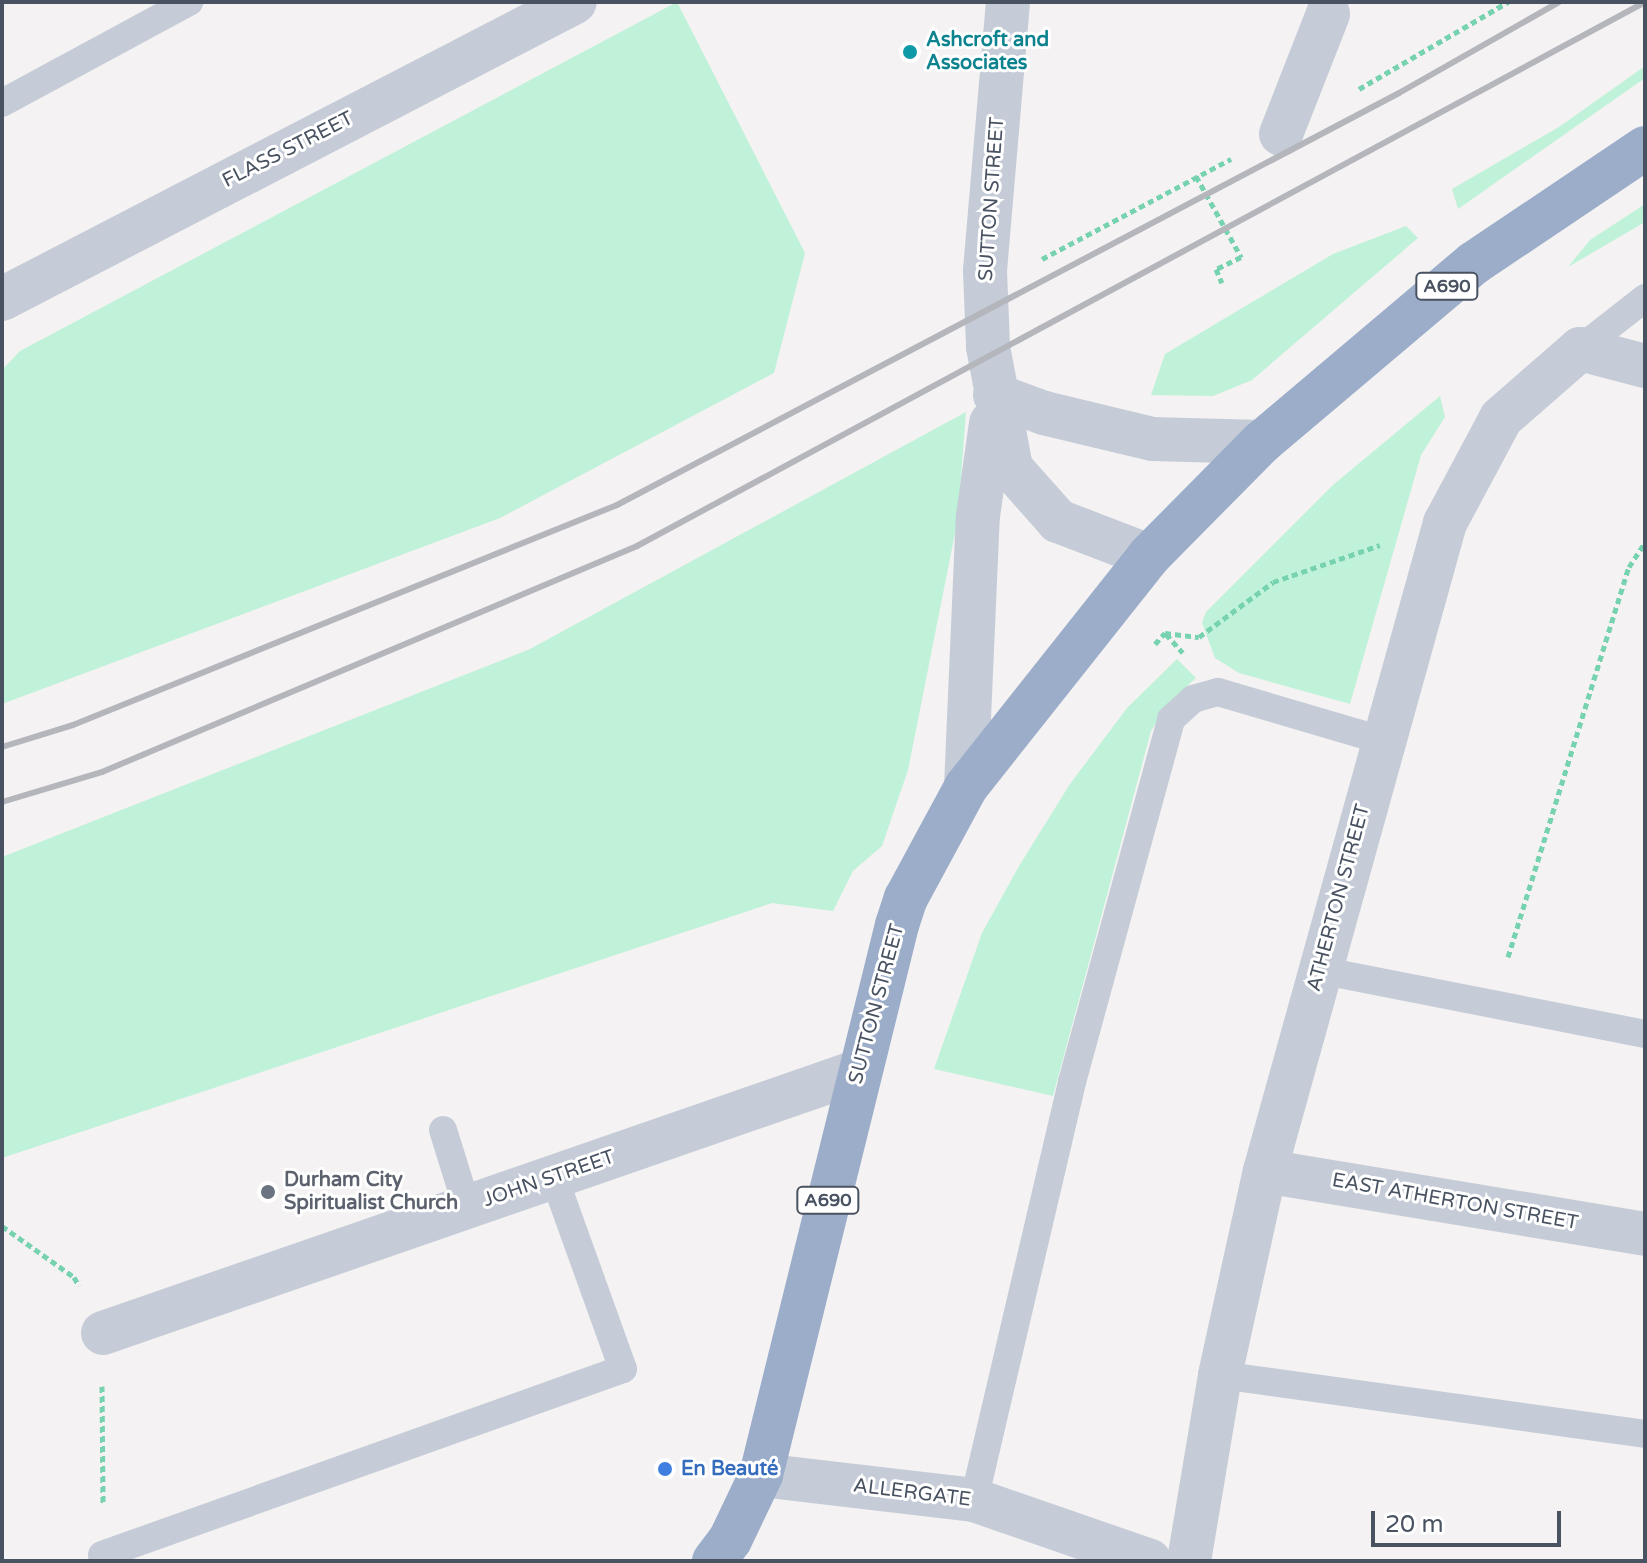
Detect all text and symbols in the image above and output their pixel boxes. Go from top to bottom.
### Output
place label: Ashcroft and Associates [926,28,1049,75]
marker: Ashcroft and Associates [901,43,919,61]
street label: FLASS STREET [219,107,357,193]
street label: SUTTON STREET [974,116,1010,282]
road number: A690 [1415,272,1479,300]
street label: ATHERTON STREET [1302,802,1376,994]
street label: SUTTON STREET [844,921,910,1087]
street label: JOHN STREET [480,1145,618,1213]
place label: Durham City Spiritualist Church [284,1168,458,1215]
street label: EAST ATHERTON STREET [1330,1169,1580,1235]
marker: Durham City Spiritualist Church [259,1183,277,1201]
road number: A690 [796,1186,860,1214]
place label: En Beauté [681,1457,778,1481]
marker: En Beauté [656,1460,674,1478]
street label: ALLERGATE [852,1474,972,1512]
scale bar [1375,1495,1565,1545]
text: 20 m [1385,1510,1443,1539]

